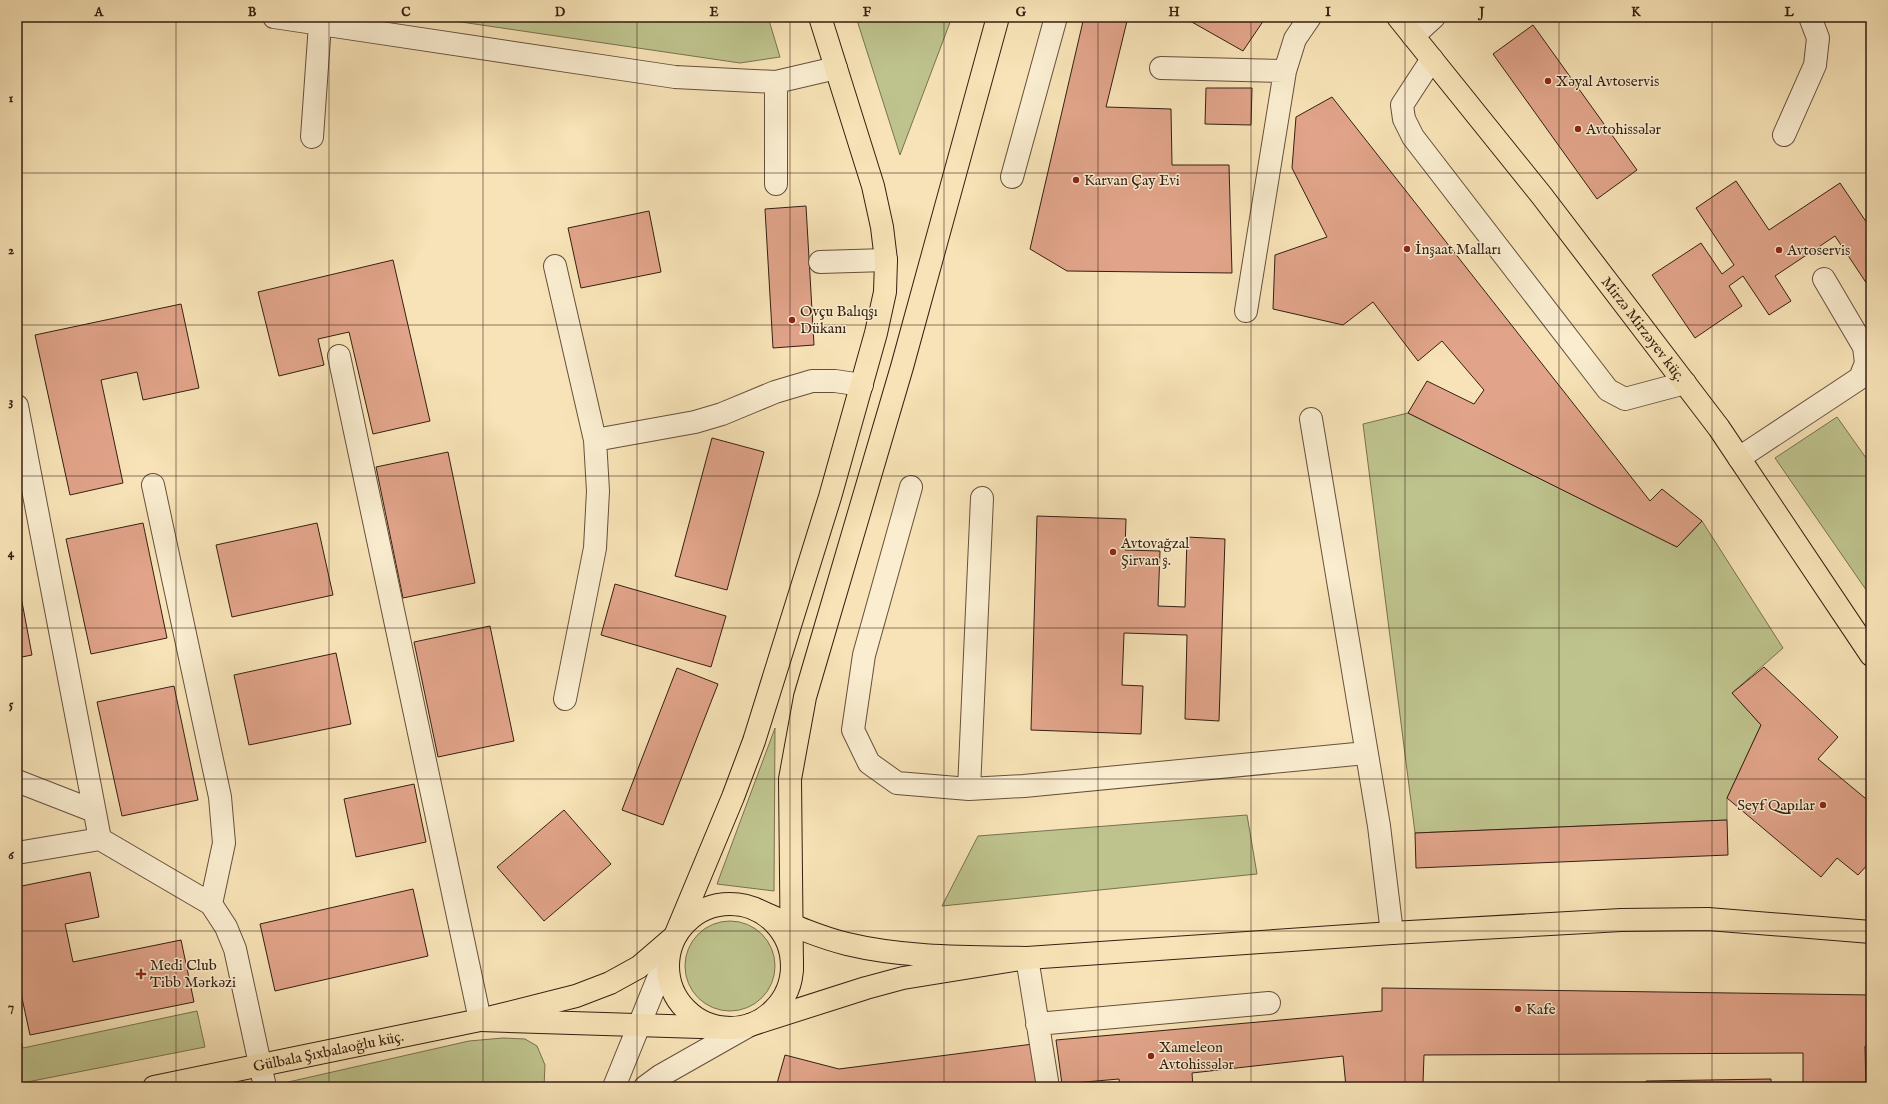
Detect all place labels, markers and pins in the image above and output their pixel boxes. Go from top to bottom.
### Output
place label: Xəyal Avtoservis [1556,72,1659,91]
marker: Xəyal Avtoservis [1543,76,1553,86]
place label: Avtohissələr [1585,120,1662,139]
marker: Avtohissələr [1573,124,1583,134]
place label: Karvan Çay Evi [1084,171,1180,190]
marker: Karvan Çay Evi [1071,175,1081,185]
place label: İnşaat Malları [1415,240,1501,259]
place label: Avtoservis [1786,241,1850,260]
marker: İnşaat Malları [1402,244,1412,254]
marker: Avtoservis [1774,245,1784,255]
place label: Ovçu Balıqşı Dükanı [800,302,878,338]
marker: Ovçu Balıqşı Dükanı [787,315,797,325]
place label: Avtovağzal Şirvan ş. [1120,534,1190,570]
marker: Avtovağzal Şirvan ş. [1108,547,1118,557]
place label: Seyf Qapılar [1737,796,1815,815]
marker: Seyf Qapılar [1818,800,1828,810]
place label: Medi Club Tibb Mərkəzi [150,956,236,992]
marker: Medi Club Tibb Mərkəzi [135,968,147,980]
place label: Kafe [1526,1000,1556,1019]
marker: Kafe [1513,1004,1523,1014]
place label: Xameleon Avtohissələr [1158,1038,1235,1074]
marker: Xameleon Avtohissələr [1146,1051,1156,1061]

